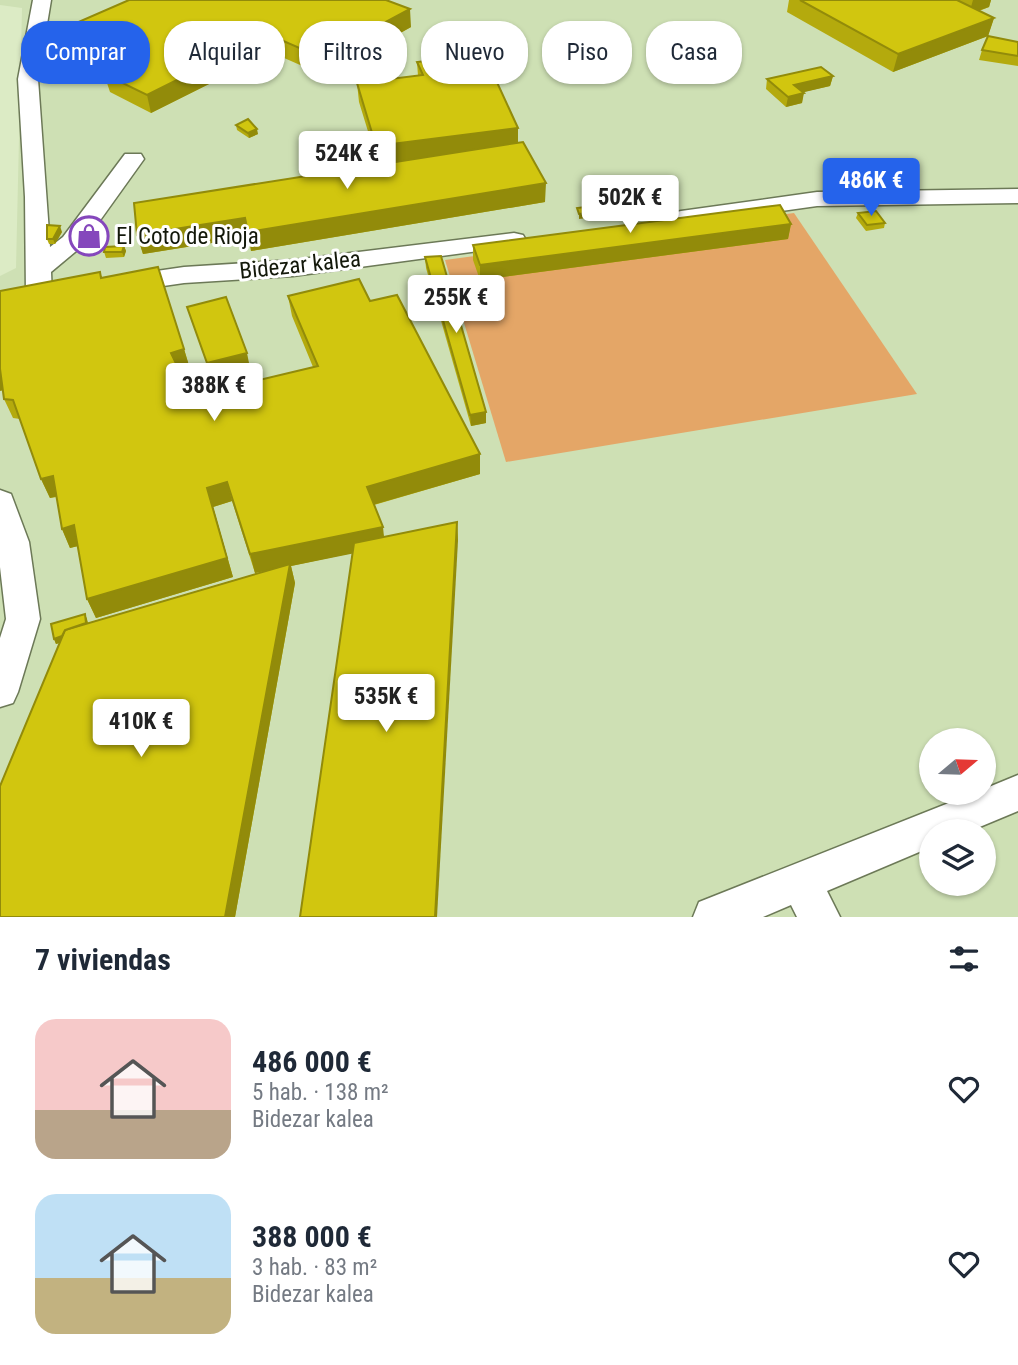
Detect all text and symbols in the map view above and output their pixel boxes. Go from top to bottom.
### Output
chip: Comprar [21,21,150,84]
chip: Alquilar [164,21,285,84]
chip: Filtros [299,21,407,84]
chip: Nuevo [421,21,528,84]
chip: Piso [542,21,632,84]
chip: Casa [646,21,742,84]
pin: 524K € [290,132,404,191]
text: 524K € [315,140,379,167]
pin: 486K € [814,158,928,218]
text: 486K € [839,167,903,194]
pin: 502K € [573,176,687,235]
text: 502K € [598,184,662,211]
shop icon: El Coto de Rioja [68,215,110,257]
place label: El Coto de Rioja [116,223,259,250]
street label: Bidezar kalea [238,245,362,285]
pin: 255K € [399,276,513,335]
text: 255K € [424,284,488,311]
pin: 388K € [157,364,271,423]
text: 388K € [182,372,246,399]
pin: 535K € [329,674,443,734]
text: 535K € [354,683,418,710]
pin: 410K € [84,700,198,759]
text: 410K € [109,708,173,735]
north arrow [919,728,996,805]
map controls [919,728,996,896]
button: layers [919,819,996,896]
icon: filters [945,940,983,978]
text: 7 viviendas [35,942,171,977]
text: 486 000 € [252,1044,372,1079]
icon: home [91,1047,175,1131]
icon: heart [945,1070,983,1108]
text: 5 hab. · 138 m² [252,1079,389,1106]
text: Bidezar kalea [252,1106,374,1133]
text: 388 000 € [252,1219,372,1254]
icon: home [91,1222,175,1306]
icon: heart [945,1245,983,1283]
text: 3 hab. · 83 m² [252,1254,377,1281]
text: Bidezar kalea [252,1281,374,1308]

